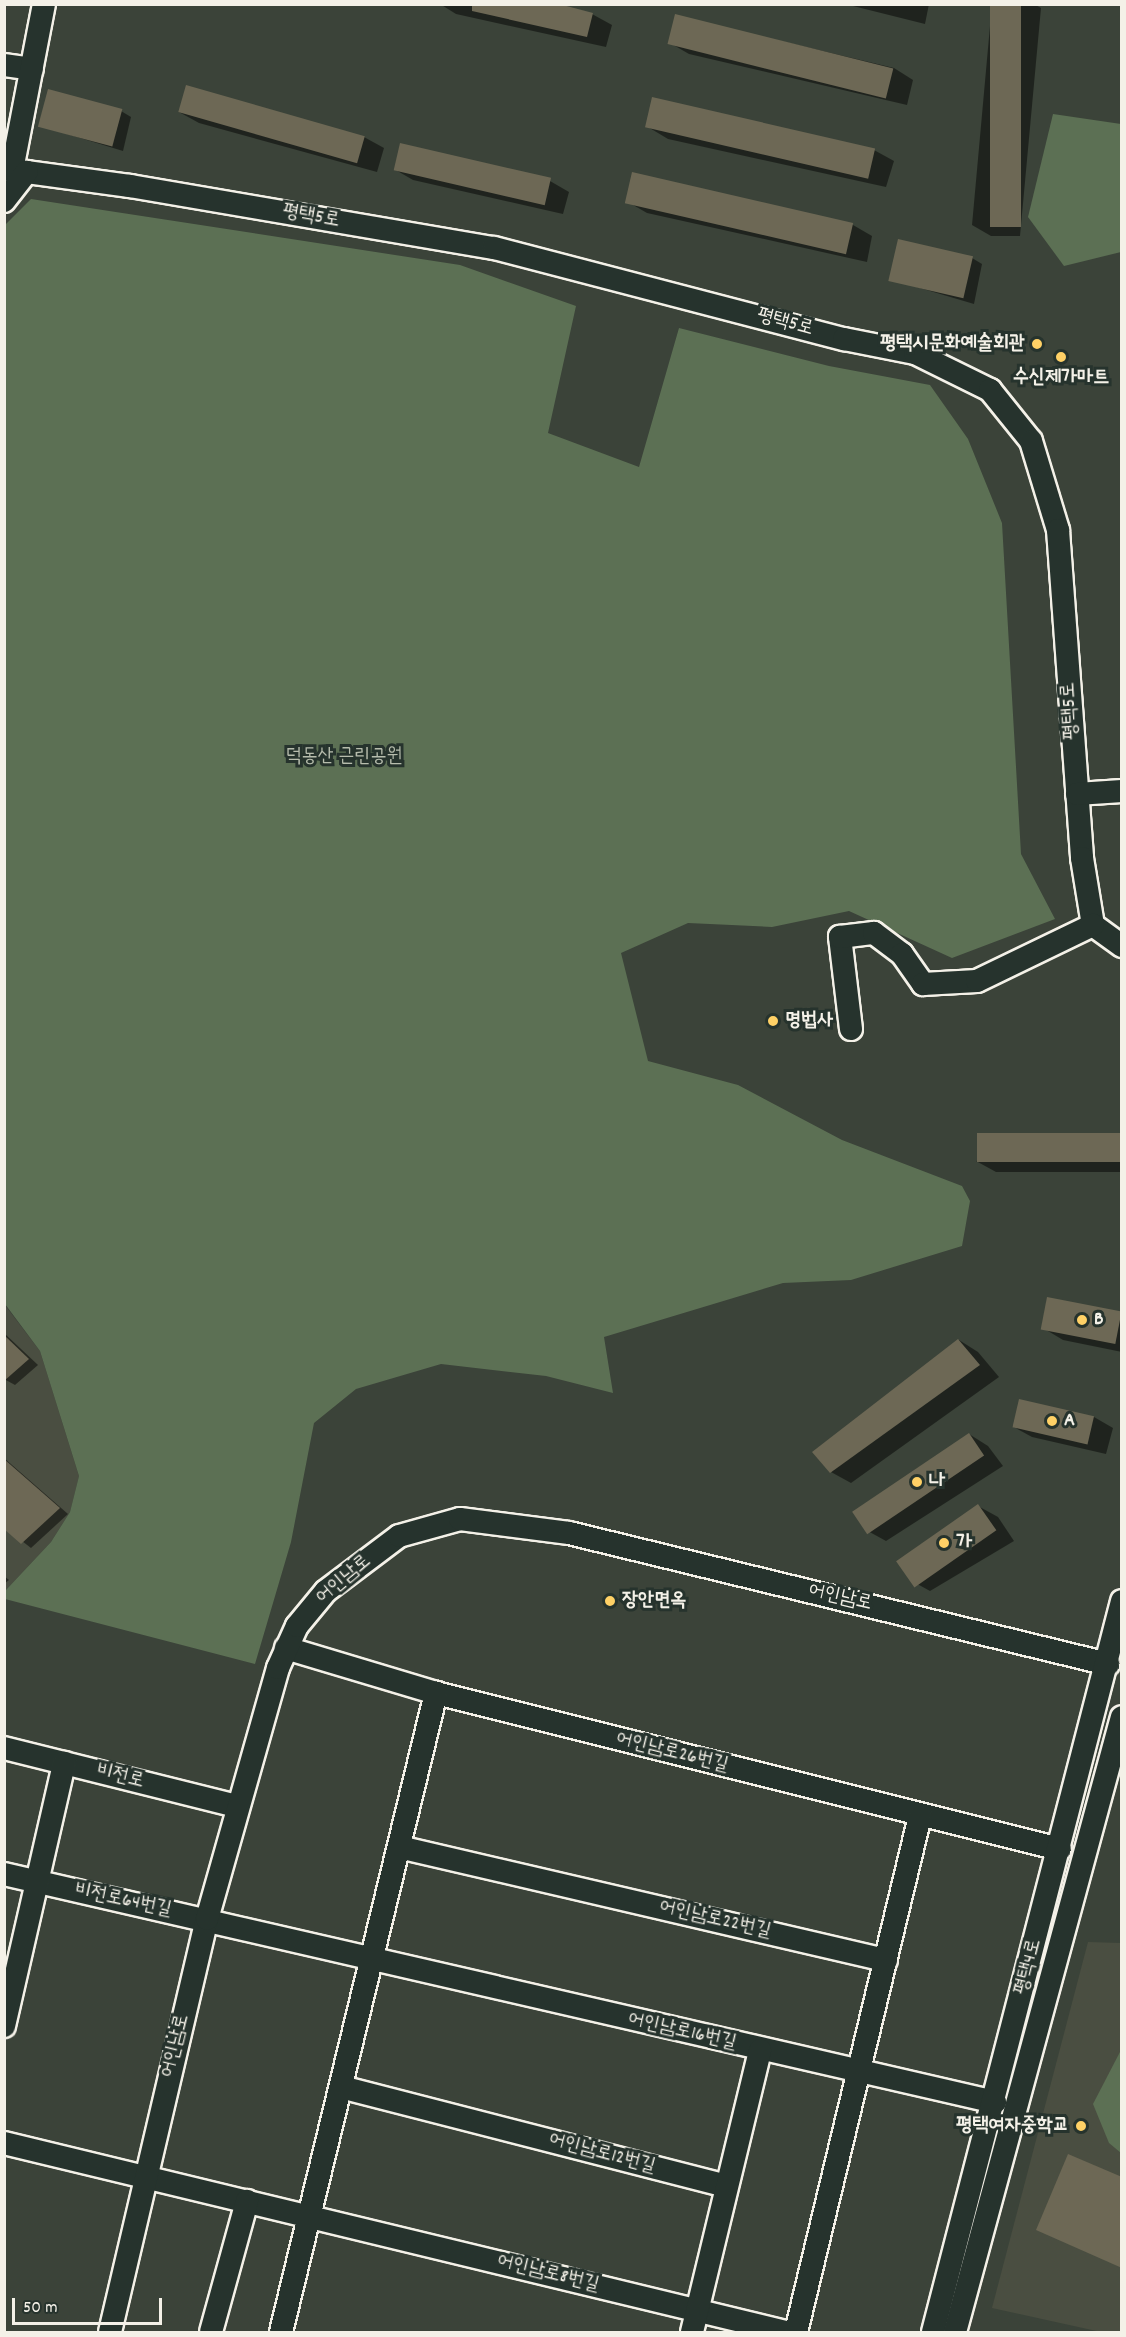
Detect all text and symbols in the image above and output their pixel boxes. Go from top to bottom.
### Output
street label: 평택5로 [281,200,341,234]
street label: 평택5로 [754,304,816,342]
place label: 평택시문화예술회관 [880,332,1025,356]
marker: 평택시문화예술회관 [1030,337,1044,351]
marker: 수신제가마트 [1054,350,1068,364]
place label: 수신제가마트 [1013,366,1109,390]
street label: 평택5로 [1057,681,1085,741]
park label: 덕동산 근린공원 [285,745,403,769]
place label: 명법사 [785,1009,833,1033]
marker: 명법사 [766,1014,780,1028]
place label: B [1094,1308,1103,1332]
marker: B [1075,1313,1089,1327]
place label: A [1064,1409,1075,1433]
marker: A [1045,1414,1059,1428]
place label: 나 [929,1470,945,1494]
marker: 나 [910,1475,924,1489]
place label: 가 [956,1531,972,1555]
marker: 가 [937,1536,951,1550]
street label: 어인남로 [312,1550,376,1610]
street label: 어인남로 [806,1579,874,1617]
place label: 장안면옥 [622,1589,686,1613]
marker: 장안면옥 [603,1594,617,1608]
street label: 어인남로26번길 [613,1727,731,1779]
street label: 비전로 [94,1760,146,1794]
street label: 비전로64번길 [72,1879,174,1923]
street label: 어인남로22번길 [657,1895,773,1945]
street label: 평택4로 [1011,1937,1047,1997]
street label: 어인남로16번길 [625,2008,739,2056]
street label: 어인남로 [157,2012,195,2080]
place label: 평택여자중학교 [956,2114,1069,2138]
marker: 평택여자중학교 [1074,2119,1088,2133]
street label: 어인남로12번길 [546,2128,658,2180]
street label: 어인남로8번길 [494,2250,602,2298]
scale bar [15,2286,165,2324]
text: 50 m [23,2296,58,2321]

